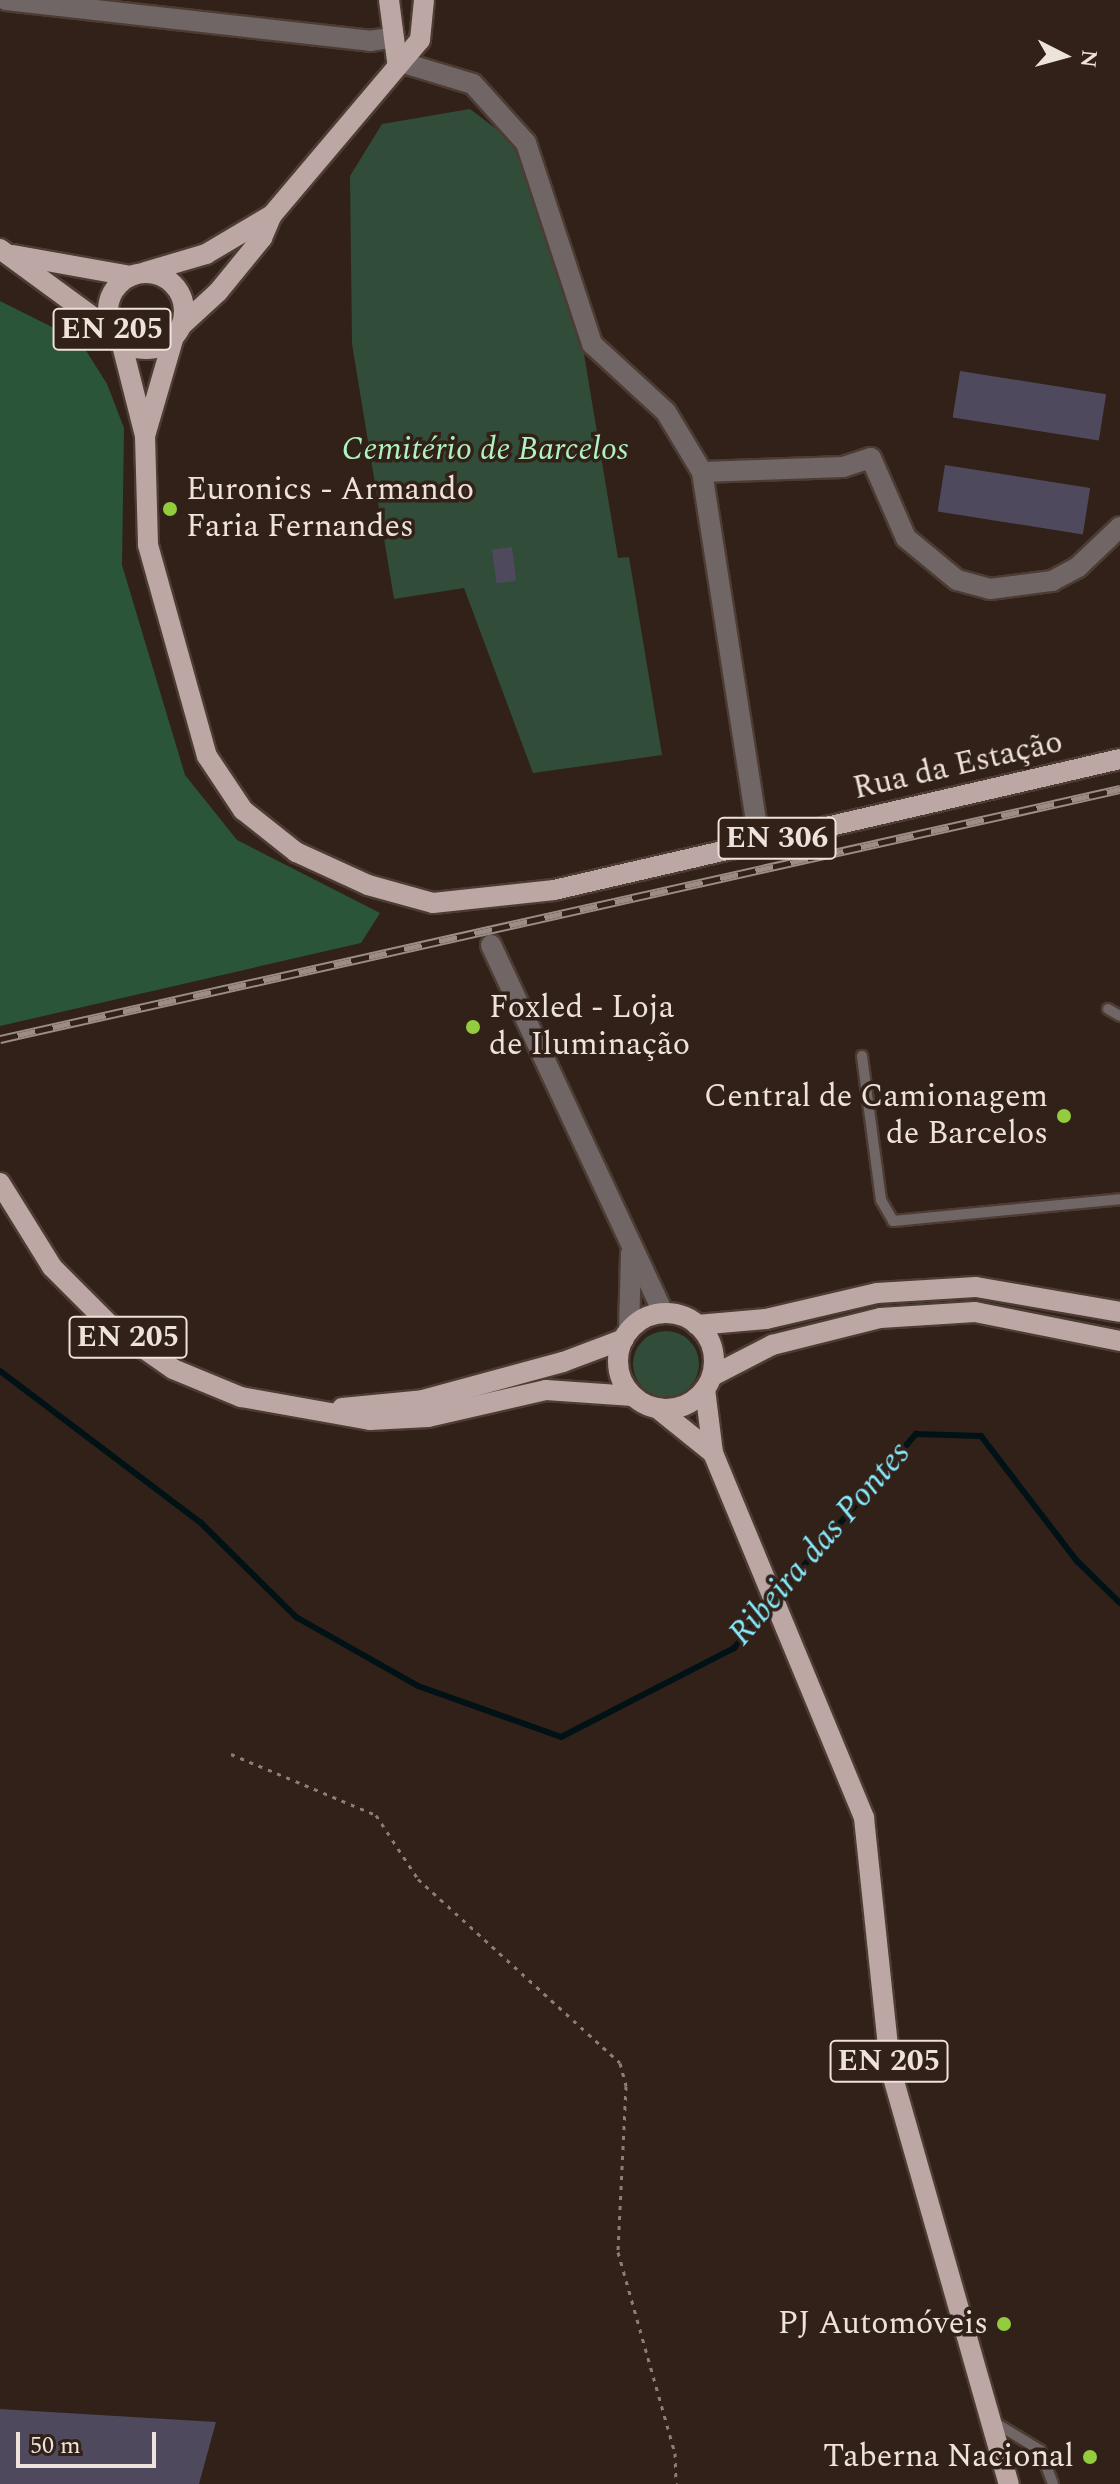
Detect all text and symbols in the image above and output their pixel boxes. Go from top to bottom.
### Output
north arrow [1024,16,1104,96]
text: N [1071,48,1106,69]
road number: EN 205 [52,303,172,355]
park label: Cemitério de Barcelos [342,431,628,469]
place label: Euronics - Armando Faria Fernandes [186,472,474,547]
marker: Euronics - Armando Faria Fernandes [161,500,179,518]
street label: Rua da Estação [849,723,1067,809]
road number: EN 306 [717,812,837,864]
place label: Foxled - Loja de Iluminação [489,990,690,1065]
marker: Foxled - Loja de Iluminação [464,1018,482,1036]
place label: Central de Camionagem de Barcelos [704,1079,1048,1154]
marker: Central de Camionagem de Barcelos [1055,1107,1073,1125]
road number: EN 205 [68,1311,188,1363]
water label: Ribeira das Pontes [721,1434,919,1654]
road number: EN 205 [829,2035,949,2087]
place label: PJ Automóveis [778,2305,988,2343]
marker: PJ Automóveis [995,2315,1013,2333]
scale bar [20,2416,160,2466]
text: 50 m [30,2428,81,2464]
place label: Taberna Nacional [823,2438,1074,2476]
marker: Taberna Nacional [1081,2448,1099,2466]

